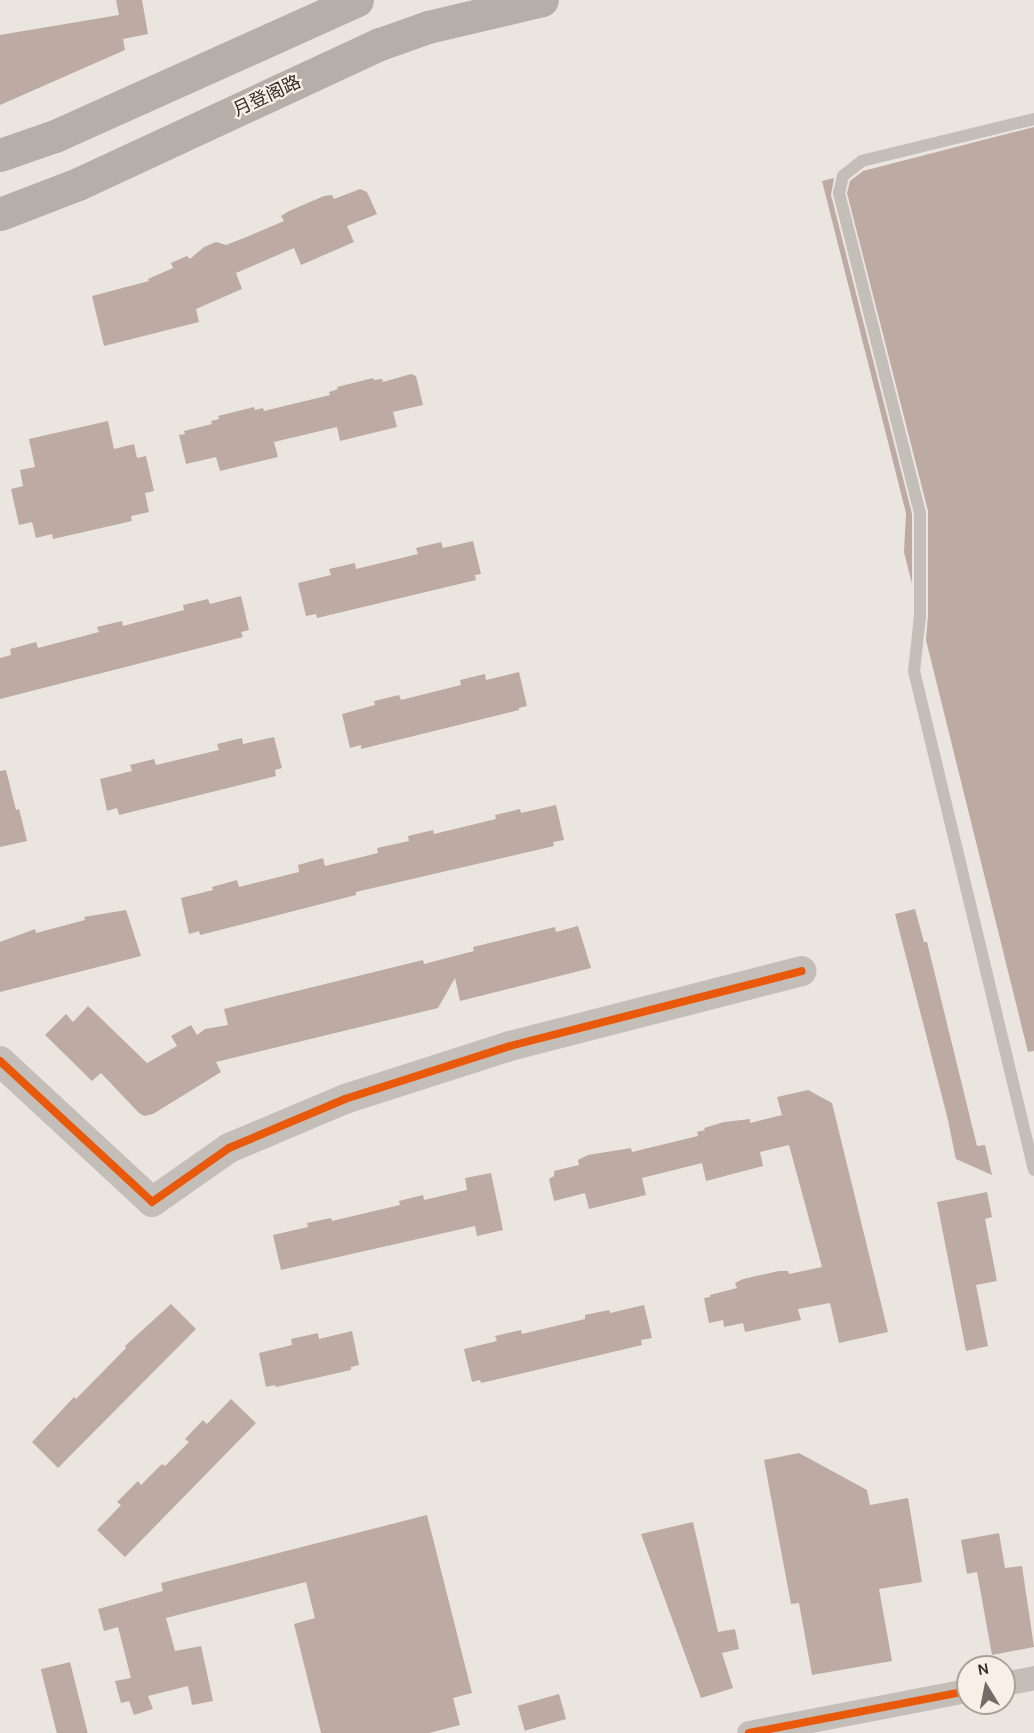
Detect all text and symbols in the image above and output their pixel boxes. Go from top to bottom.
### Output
street label: 月登阁路 [230,71,304,121]
north arrow [956,1655,1016,1715]
text: N [976,1658,990,1679]

